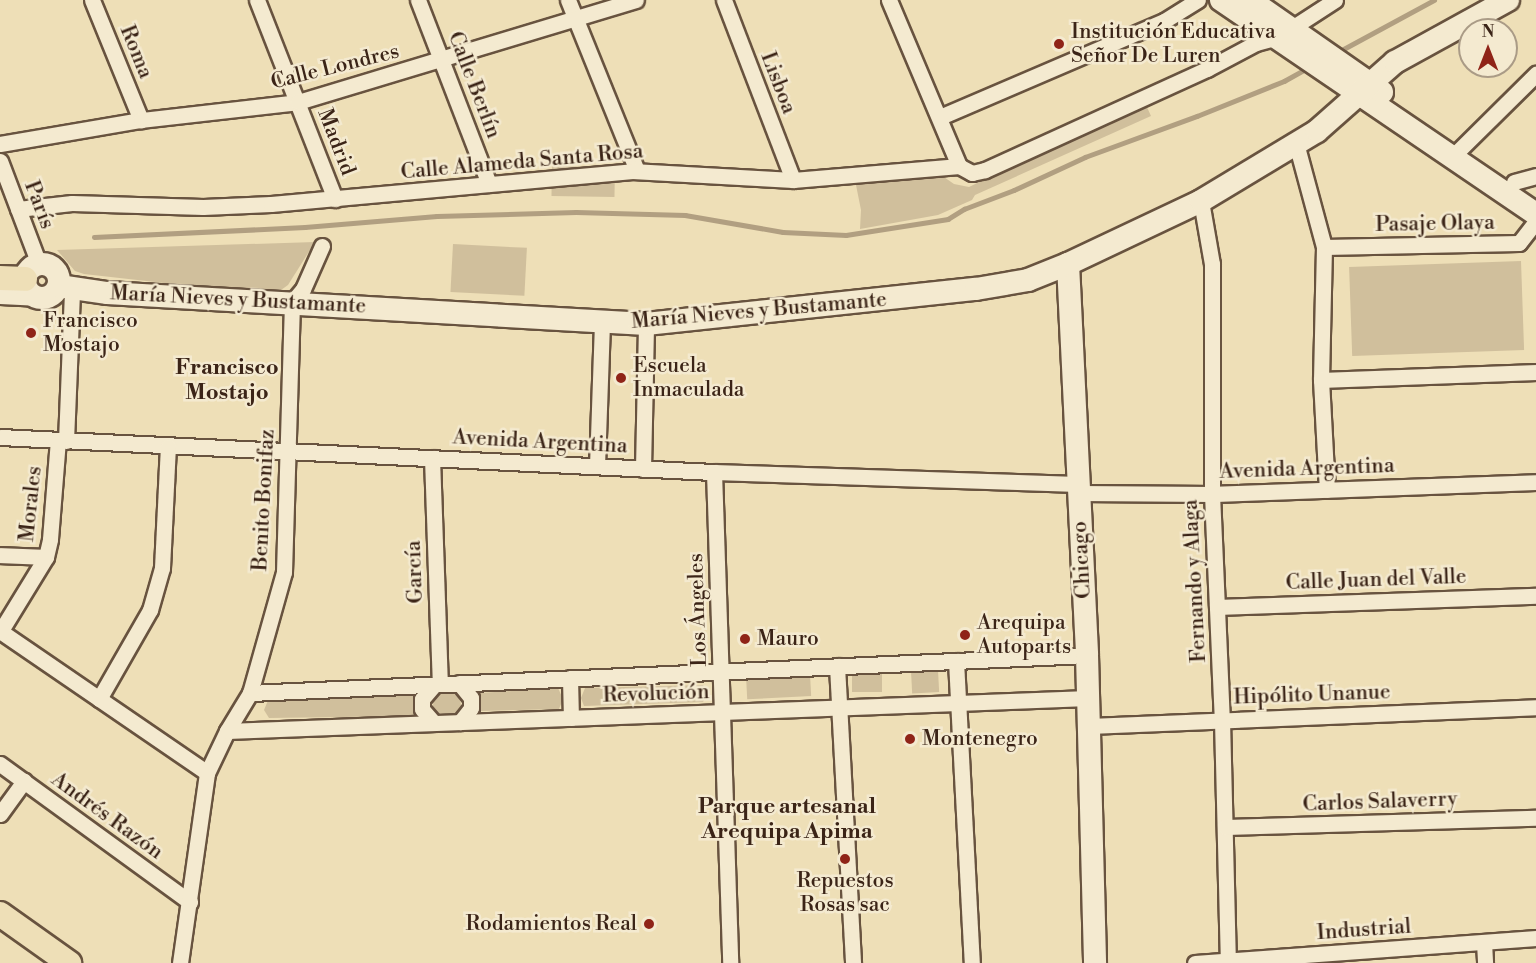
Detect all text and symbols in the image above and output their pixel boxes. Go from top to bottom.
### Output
north arrow [1458,18,1518,78]
place label: Institución Educativa Señor De Luren [1071,19,1276,69]
street label: Roma [114,22,158,82]
text: N [1482,22,1494,42]
street label: Calle Berlín [442,28,506,142]
marker: Institución Educativa Señor De Luren [1052,37,1066,51]
street label: Calle Londres [268,39,402,95]
street label: Lisboa [755,48,801,118]
street label: Madrid [312,105,360,179]
street label: Calle Alameda Santa Rosa [400,139,644,185]
street label: París [18,177,60,233]
street label: Pasaje Olaya [1375,210,1495,238]
street label: María Nieves y Bustamante [109,281,367,319]
street label: María Nieves y Bustamante [630,287,888,335]
place label: Francisco Mostajo [43,308,138,358]
marker: Francisco Mostajo [24,326,38,340]
place label: Escuela Inmaculada [633,353,744,403]
district label: Francisco Mostajo [175,354,279,406]
marker: Escuela Inmaculada [614,371,628,385]
street label: Avenida Argentina [452,425,628,459]
street label: Benito Bonifaz [248,428,280,572]
street label: Avenida Argentina [1219,453,1395,485]
street label: Morales [14,465,48,543]
street label: Fernando y Alaga [1178,499,1212,663]
street label: Chicago [1067,521,1097,599]
street label: García [401,540,429,604]
street label: Los Ángeles [683,553,713,667]
street label: Calle Juan del Valle [1285,564,1467,596]
place label: Arequipa Autoparts [977,610,1071,660]
place label: Mauro [757,626,819,652]
marker: Arequipa Autoparts [958,628,972,642]
marker: Mauro [738,632,752,646]
street label: Revolución [602,680,710,708]
street label: Hipólito Unanue [1233,680,1391,710]
place label: Montenegro [922,726,1038,752]
marker: Montenegro [903,732,917,746]
street label: Andrés Razón [46,767,168,865]
street label: Carlos Salaverry [1302,787,1458,817]
district label: Parque artesanal Arequipa Apima [698,793,876,844]
marker: Repuestos Rosas sac [838,852,852,866]
place label: Repuestos Rosas sac [796,868,894,918]
place label: Rodamientos Real [466,911,637,937]
street label: Industrial [1316,914,1412,946]
marker: Rodamientos Real [642,917,656,931]

